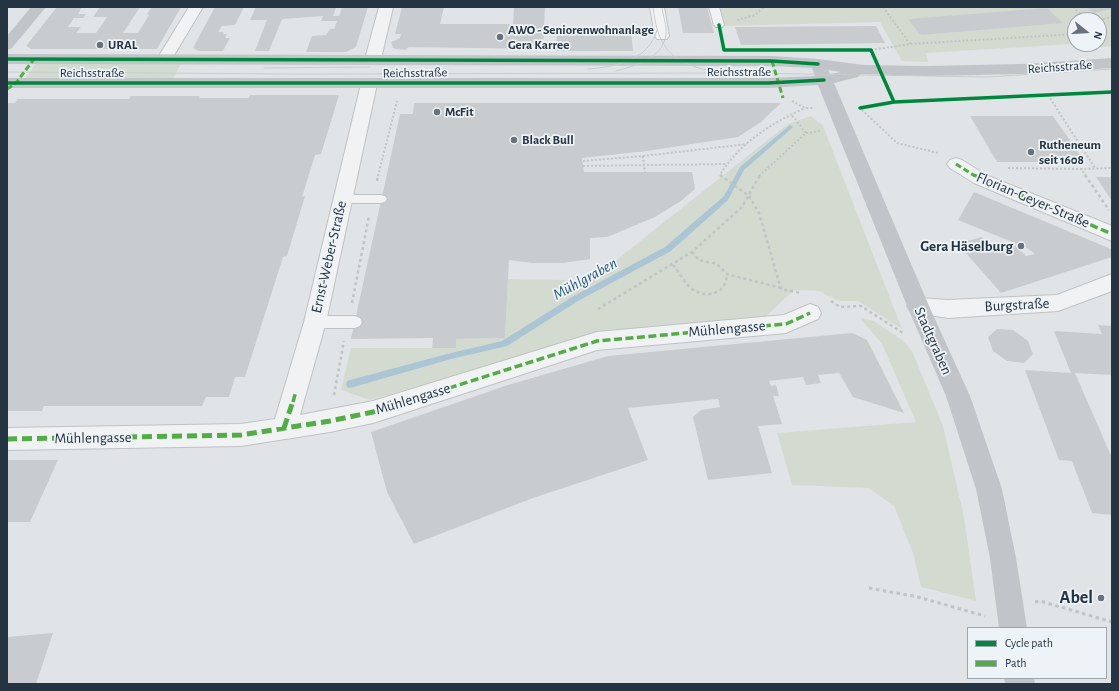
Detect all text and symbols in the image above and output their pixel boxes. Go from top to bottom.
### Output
north arrow [1067,12,1107,52]
place label: AWO - Seniorenwohnanlage Gera Karree [508,22,654,53]
text: N [1092,30,1104,41]
marker: AWO - Seniorenwohnanlage Gera Karree [495,32,505,42]
place label: URAL [108,37,137,53]
marker: URAL [95,40,105,50]
street label: Reichsstraße [1027,57,1093,77]
street label: Reichsstraße [707,64,771,80]
street label: Reichsstraße [60,65,124,81]
street label: Reichsstraße [383,65,447,81]
place label: McFit [445,104,474,120]
marker: McFit [432,107,442,117]
place label: Black Bull [522,132,574,148]
marker: Black Bull [509,135,519,145]
place label: Rutheneum seit 1608 [1039,137,1101,168]
marker: Rutheneum seit 1608 [1026,147,1036,157]
street label: Florian-Geyer-Straße [974,168,1092,232]
street label: Ernst-Weber-Straße [307,199,351,315]
place label: Gera Häselburg [920,237,1013,255]
marker: Gera Häselburg [1016,241,1026,251]
water label: Mühlgraben [549,254,621,304]
street label: Burgstraße [984,294,1050,316]
street label: Stadtgraben [910,304,956,378]
street label: Mühlengasse [688,317,766,341]
street label: Mühlengasse [373,379,453,419]
street label: Mühlengasse [54,428,132,448]
place label: Abel [1059,587,1093,609]
marker: Abel [1096,593,1106,603]
legend [967,627,1107,679]
text: Cycle path [1005,637,1053,649]
text: Path [1005,657,1027,669]

